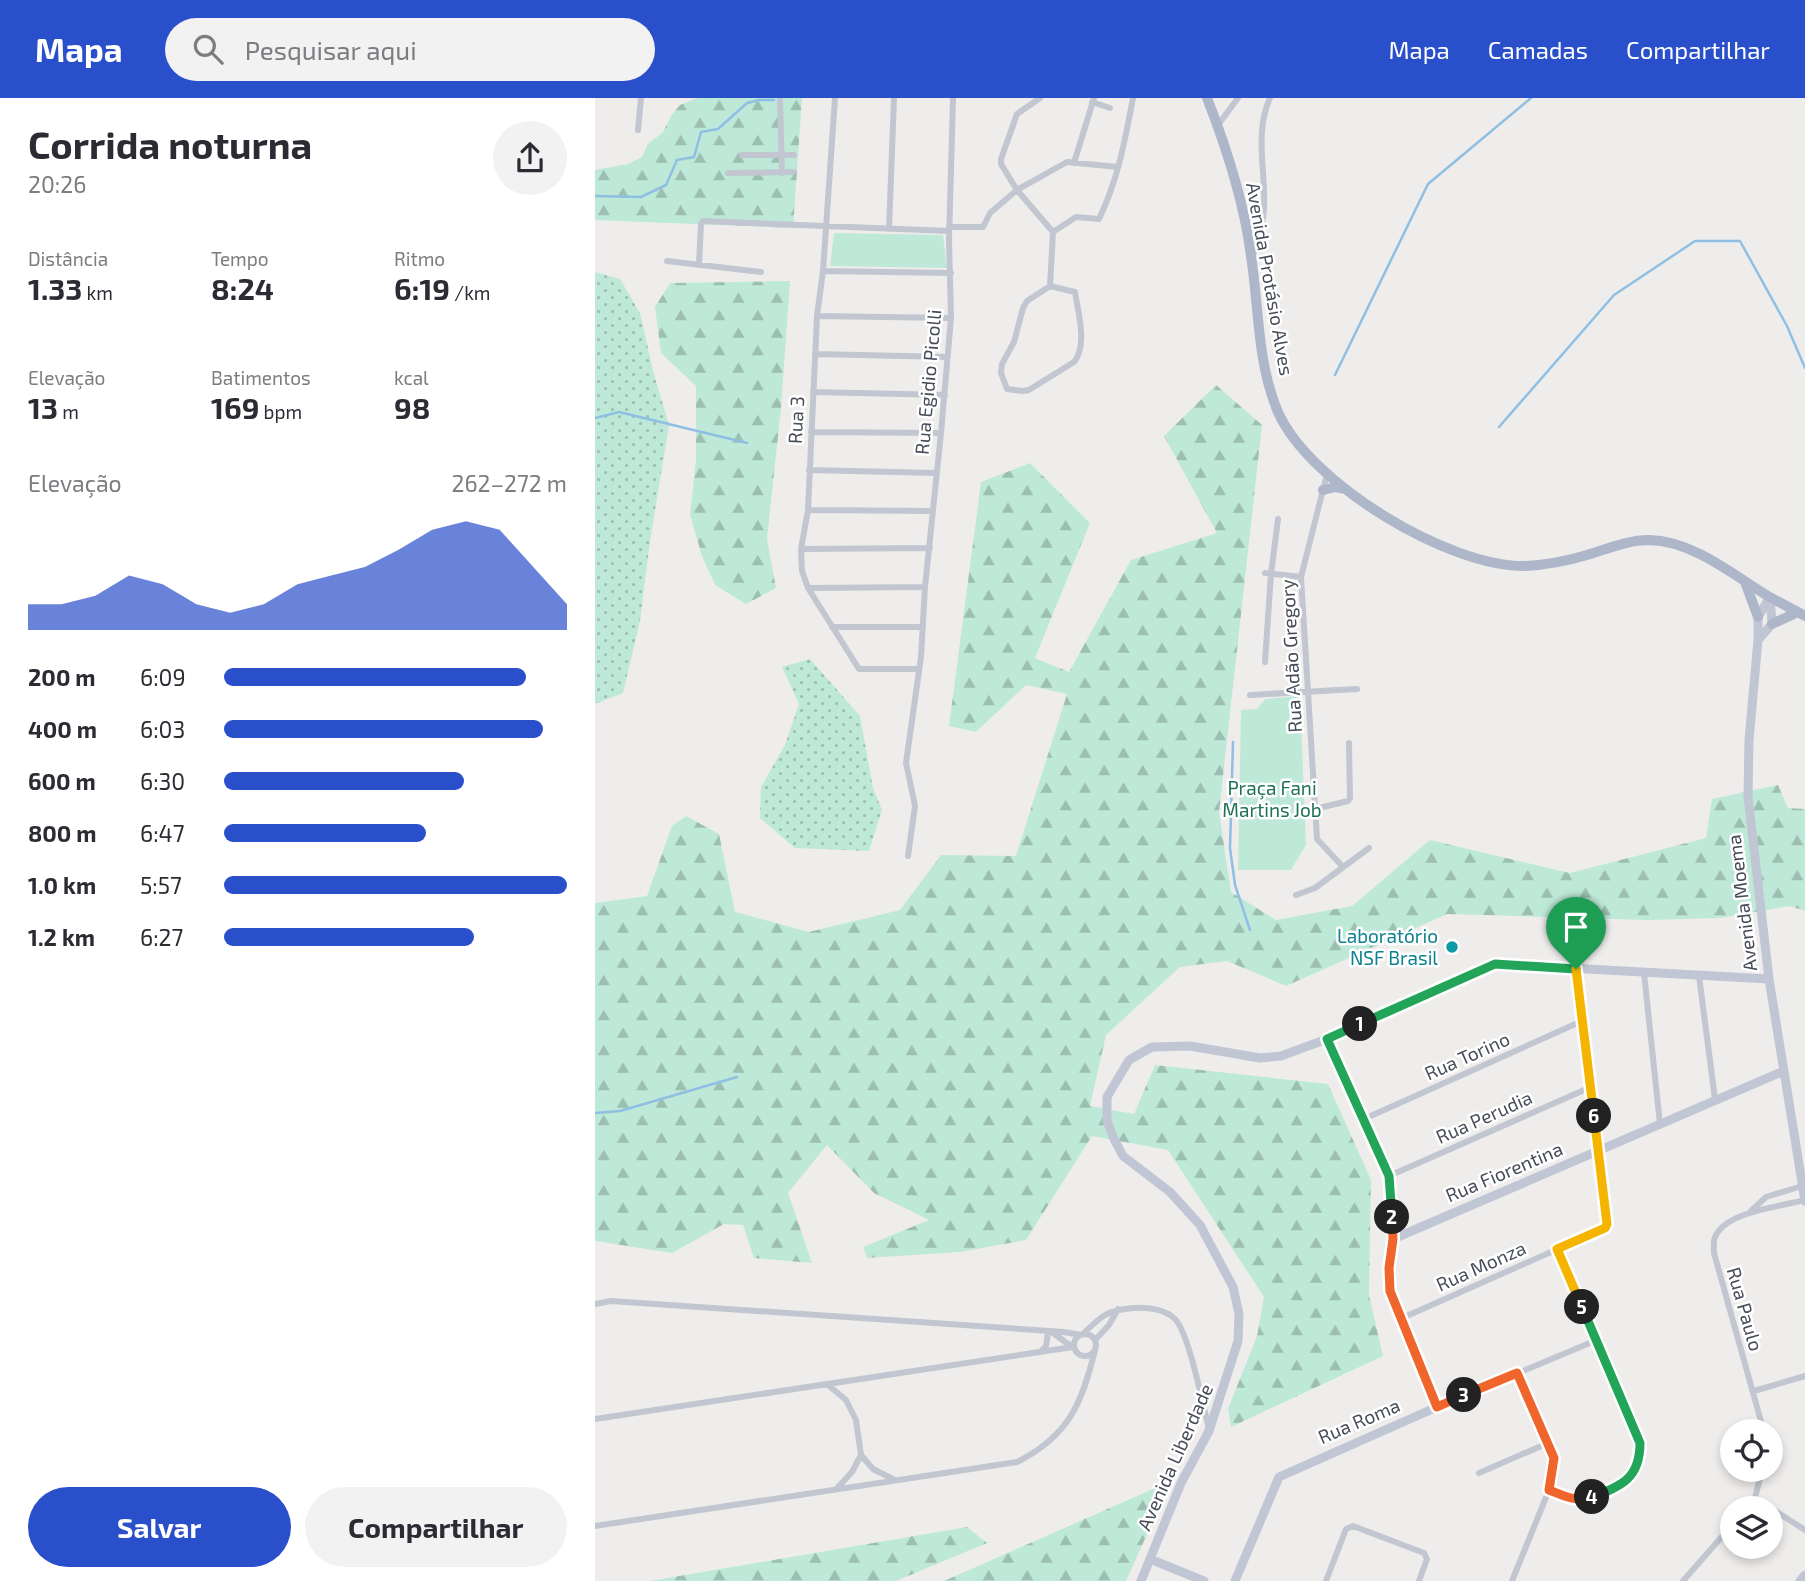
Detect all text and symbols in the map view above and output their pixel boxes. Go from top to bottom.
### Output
search box [165,18,655,81]
text: Mapa [35,29,123,69]
icon: search [189,30,227,68]
text: Pesquisar aqui [245,34,417,65]
text: Mapa [1388,35,1450,64]
text: Camadas [1488,35,1588,64]
text: Compartilhar [1626,35,1770,64]
text: Corrida noturna [28,121,312,167]
button: share [493,121,567,195]
text: 20:26 [28,170,86,198]
street label: Avenida Protásio Alves [1242,181,1299,377]
text: Distância [28,247,108,270]
text: Tempo [211,247,269,270]
text: Ritmo [394,247,445,270]
text: 1.33 [28,270,82,306]
text: 8:24 [211,270,274,306]
text: 6:19 [394,270,450,306]
text: km [82,281,113,304]
text: /km [450,281,490,304]
street label: Rua Egidio Picolli [910,308,945,456]
text: Elevação [28,366,105,389]
text: Batimentos [211,366,311,389]
text: kcal [394,366,429,389]
text: 13 [28,389,58,425]
text: 169 [211,389,259,425]
text: 98 [394,389,430,425]
street label: Rua 3 [783,395,808,444]
text: m [58,400,79,423]
text: bpm [259,400,302,423]
text: Elevação [28,469,122,497]
text: 262–272 m [451,469,567,497]
street label: Rua Adão Gregory [1275,579,1306,733]
text: 200 m [28,663,96,691]
text: 6:09 [140,663,186,691]
text: 400 m [28,715,97,743]
text: 6:03 [140,715,185,743]
text: 600 m [28,767,96,795]
text: 6:30 [140,767,185,795]
park label: Praça Fani Martins Job [1222,776,1322,821]
text: 800 m [28,819,97,847]
text: 6:47 [140,819,185,847]
street label: Avenida Moema [1722,833,1761,973]
text: 1.0 km [28,871,96,899]
text: 5:57 [140,871,182,899]
pin [1546,897,1606,969]
icon: arrive [1557,908,1595,946]
text: 1.2 km [28,923,95,951]
text: 6:27 [140,923,183,951]
place label: Laboratório NSF Brasil [1337,924,1438,969]
marker: Laboratório NSF Brasil [1444,939,1460,955]
pin: 1 [1343,1006,1377,1042]
text: 1 [1355,1012,1364,1035]
street label: Rua Torino [1421,1027,1513,1084]
street label: Rua Perudia [1432,1085,1536,1148]
pin: 6 [1577,1098,1611,1134]
text: 6 [1588,1104,1599,1127]
street label: Rua Fiorentina [1442,1137,1566,1207]
pin: 2 [1375,1200,1409,1234]
text: 2 [1386,1205,1397,1228]
street label: Rua Monza [1432,1236,1529,1296]
street label: Rua Paulo [1723,1264,1768,1353]
pin: 5 [1565,1290,1599,1324]
text: 5 [1576,1295,1587,1318]
pin: 3 [1447,1378,1481,1412]
street label: Avenida Liberdade [1132,1380,1217,1534]
text: 3 [1458,1383,1469,1406]
street label: Rua Roma [1314,1393,1403,1448]
map controls [1720,1419,1783,1559]
button: locate [1720,1419,1783,1482]
pin: 4 [1574,1480,1609,1514]
text: 4 [1585,1485,1598,1508]
button: Salvar [28,1487,291,1567]
button: Compartilhar [305,1487,567,1567]
button: layers [1720,1496,1783,1559]

